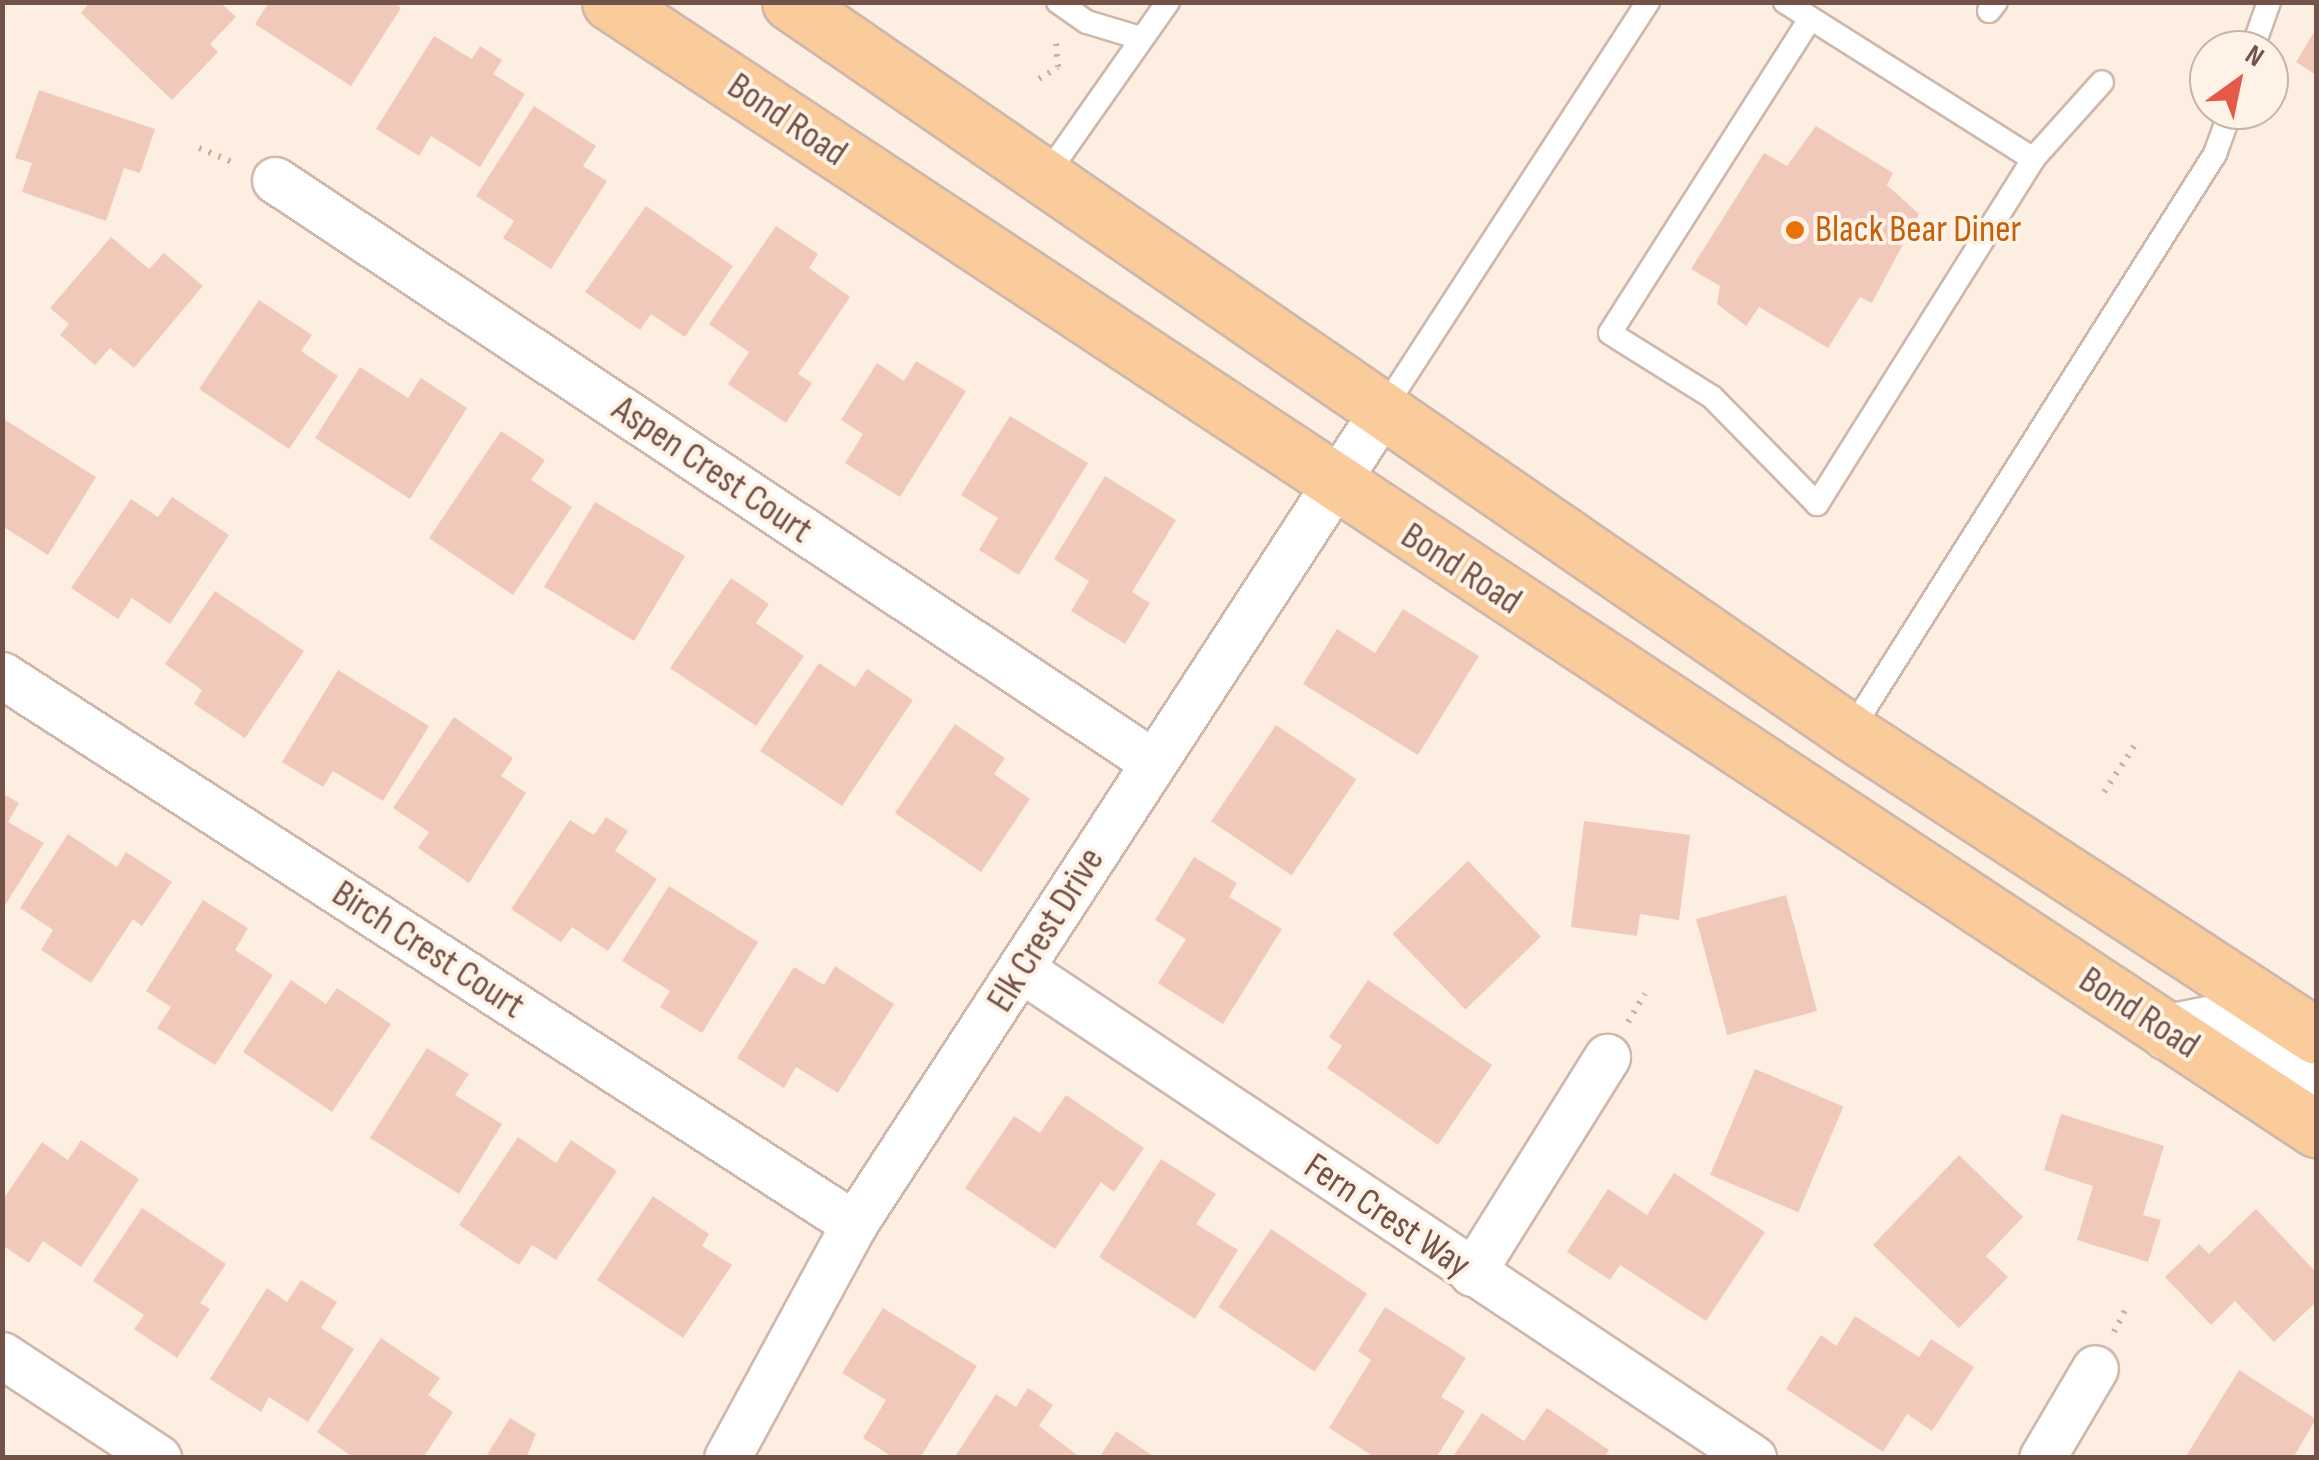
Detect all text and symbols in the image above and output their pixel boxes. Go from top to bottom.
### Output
north arrow [2189,30,2289,130]
text: N [2239,38,2270,74]
street label: Bond Road [719,64,855,176]
place label: Black Bear Diner [1815,207,2021,253]
marker: Black Bear Diner [1784,219,1806,241]
street label: Aspen Crest Court [603,386,821,554]
street label: Bond Road [1392,513,1530,625]
street label: Elk Crest Drive [978,840,1114,1020]
street label: Birch Crest Court [323,871,533,1029]
street label: Bond Road [2070,957,2208,1069]
street label: Fern Crest Way [1295,1144,1479,1288]

